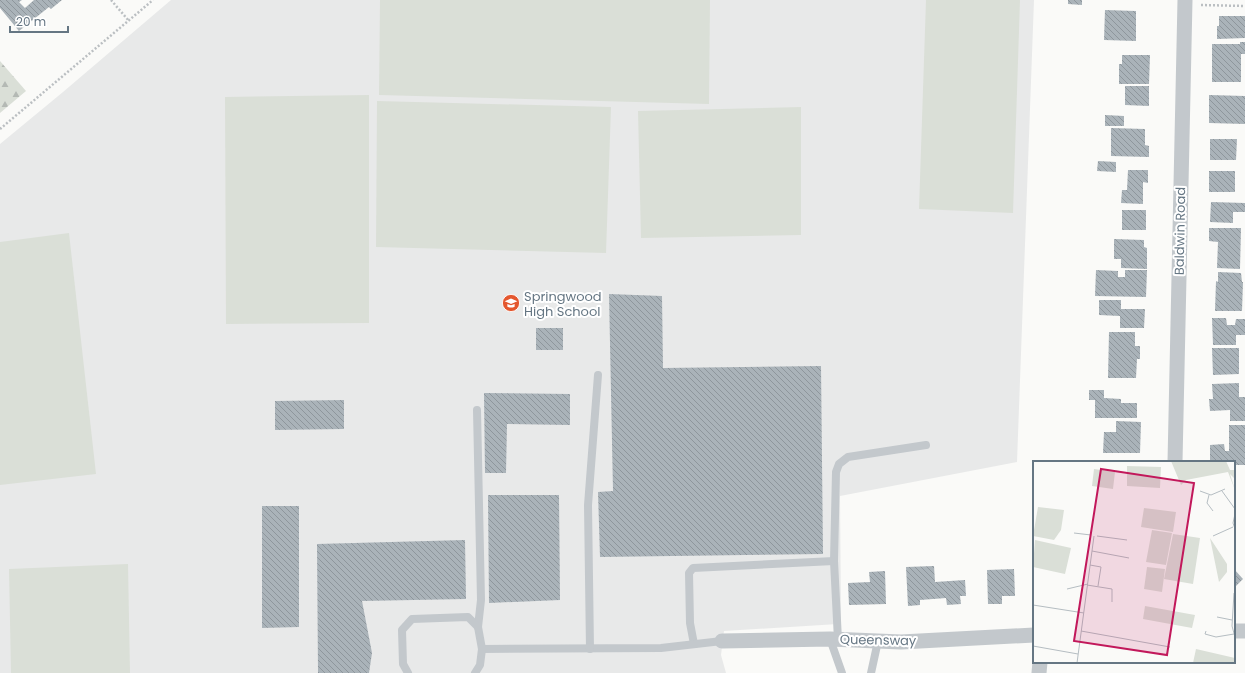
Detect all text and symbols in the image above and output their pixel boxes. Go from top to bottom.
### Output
scale bar [10,8,68,34]
text: 20 m [16,13,46,30]
street label: Baldwin Road [1170,187,1190,275]
place label: Springwood High School [524,287,602,321]
school or university icon: Springwood High School [501,293,521,313]
inset map [1033,461,1235,663]
street label: Queensway [840,630,917,650]

